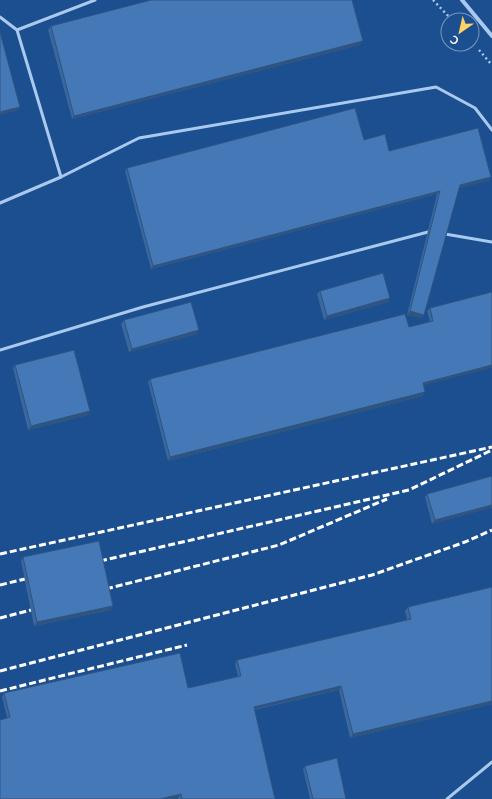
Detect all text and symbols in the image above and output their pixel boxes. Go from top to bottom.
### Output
north arrow [440,12,480,52]
text: С [447,33,461,48]

